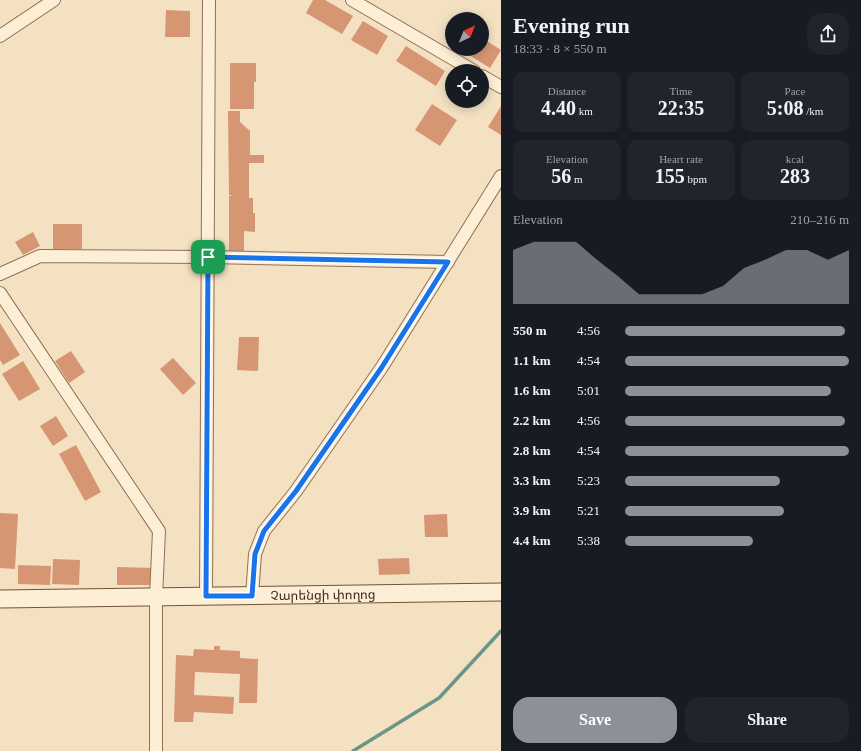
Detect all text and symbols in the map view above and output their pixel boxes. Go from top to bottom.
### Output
north arrow [445,12,489,56]
map controls [445,12,489,108]
text: Evening run [513,13,630,38]
button: share [807,13,849,55]
text: 18:33 · 8 × 550 m [513,41,607,56]
button: locate [445,64,489,108]
text: Distance [548,85,586,97]
text: Time [670,85,692,97]
text: Pace [785,85,805,97]
text: 4.40 [541,97,576,119]
text: 22:35 [658,97,704,119]
text: 5:08 [767,97,803,119]
text: km [576,105,593,117]
text: /km [803,105,823,117]
text: Elevation [546,153,588,165]
text: Heart rate [659,153,703,165]
text: kcal [786,153,804,165]
text: 56 [551,165,571,187]
text: 155 [655,165,685,187]
text: 283 [780,165,810,187]
text: m [571,173,583,185]
text: bpm [685,173,707,185]
text: Elevation [513,212,563,227]
text: 210–216 m [790,212,849,227]
pin [191,240,225,274]
icon: arrive [197,246,219,268]
text: 550 m [513,323,547,338]
text: 4:56 [577,323,600,338]
text: 1.1 km [513,353,551,368]
text: 4:54 [577,353,600,368]
text: 1.6 km [513,383,551,398]
text: 5:01 [577,383,600,398]
text: 2.2 km [513,413,551,428]
text: 4:56 [577,413,600,428]
text: 2.8 km [513,443,551,458]
text: 4:54 [577,443,600,458]
text: 3.3 km [513,473,551,488]
text: 5:23 [577,473,600,488]
text: 3.9 km [513,503,551,518]
text: 5:21 [577,503,600,518]
text: 4.4 km [513,533,551,548]
text: 5:38 [577,533,600,548]
street label: Չարենցի փողոց [270,586,376,603]
button: Save [513,697,677,743]
button: Share [685,697,849,743]

